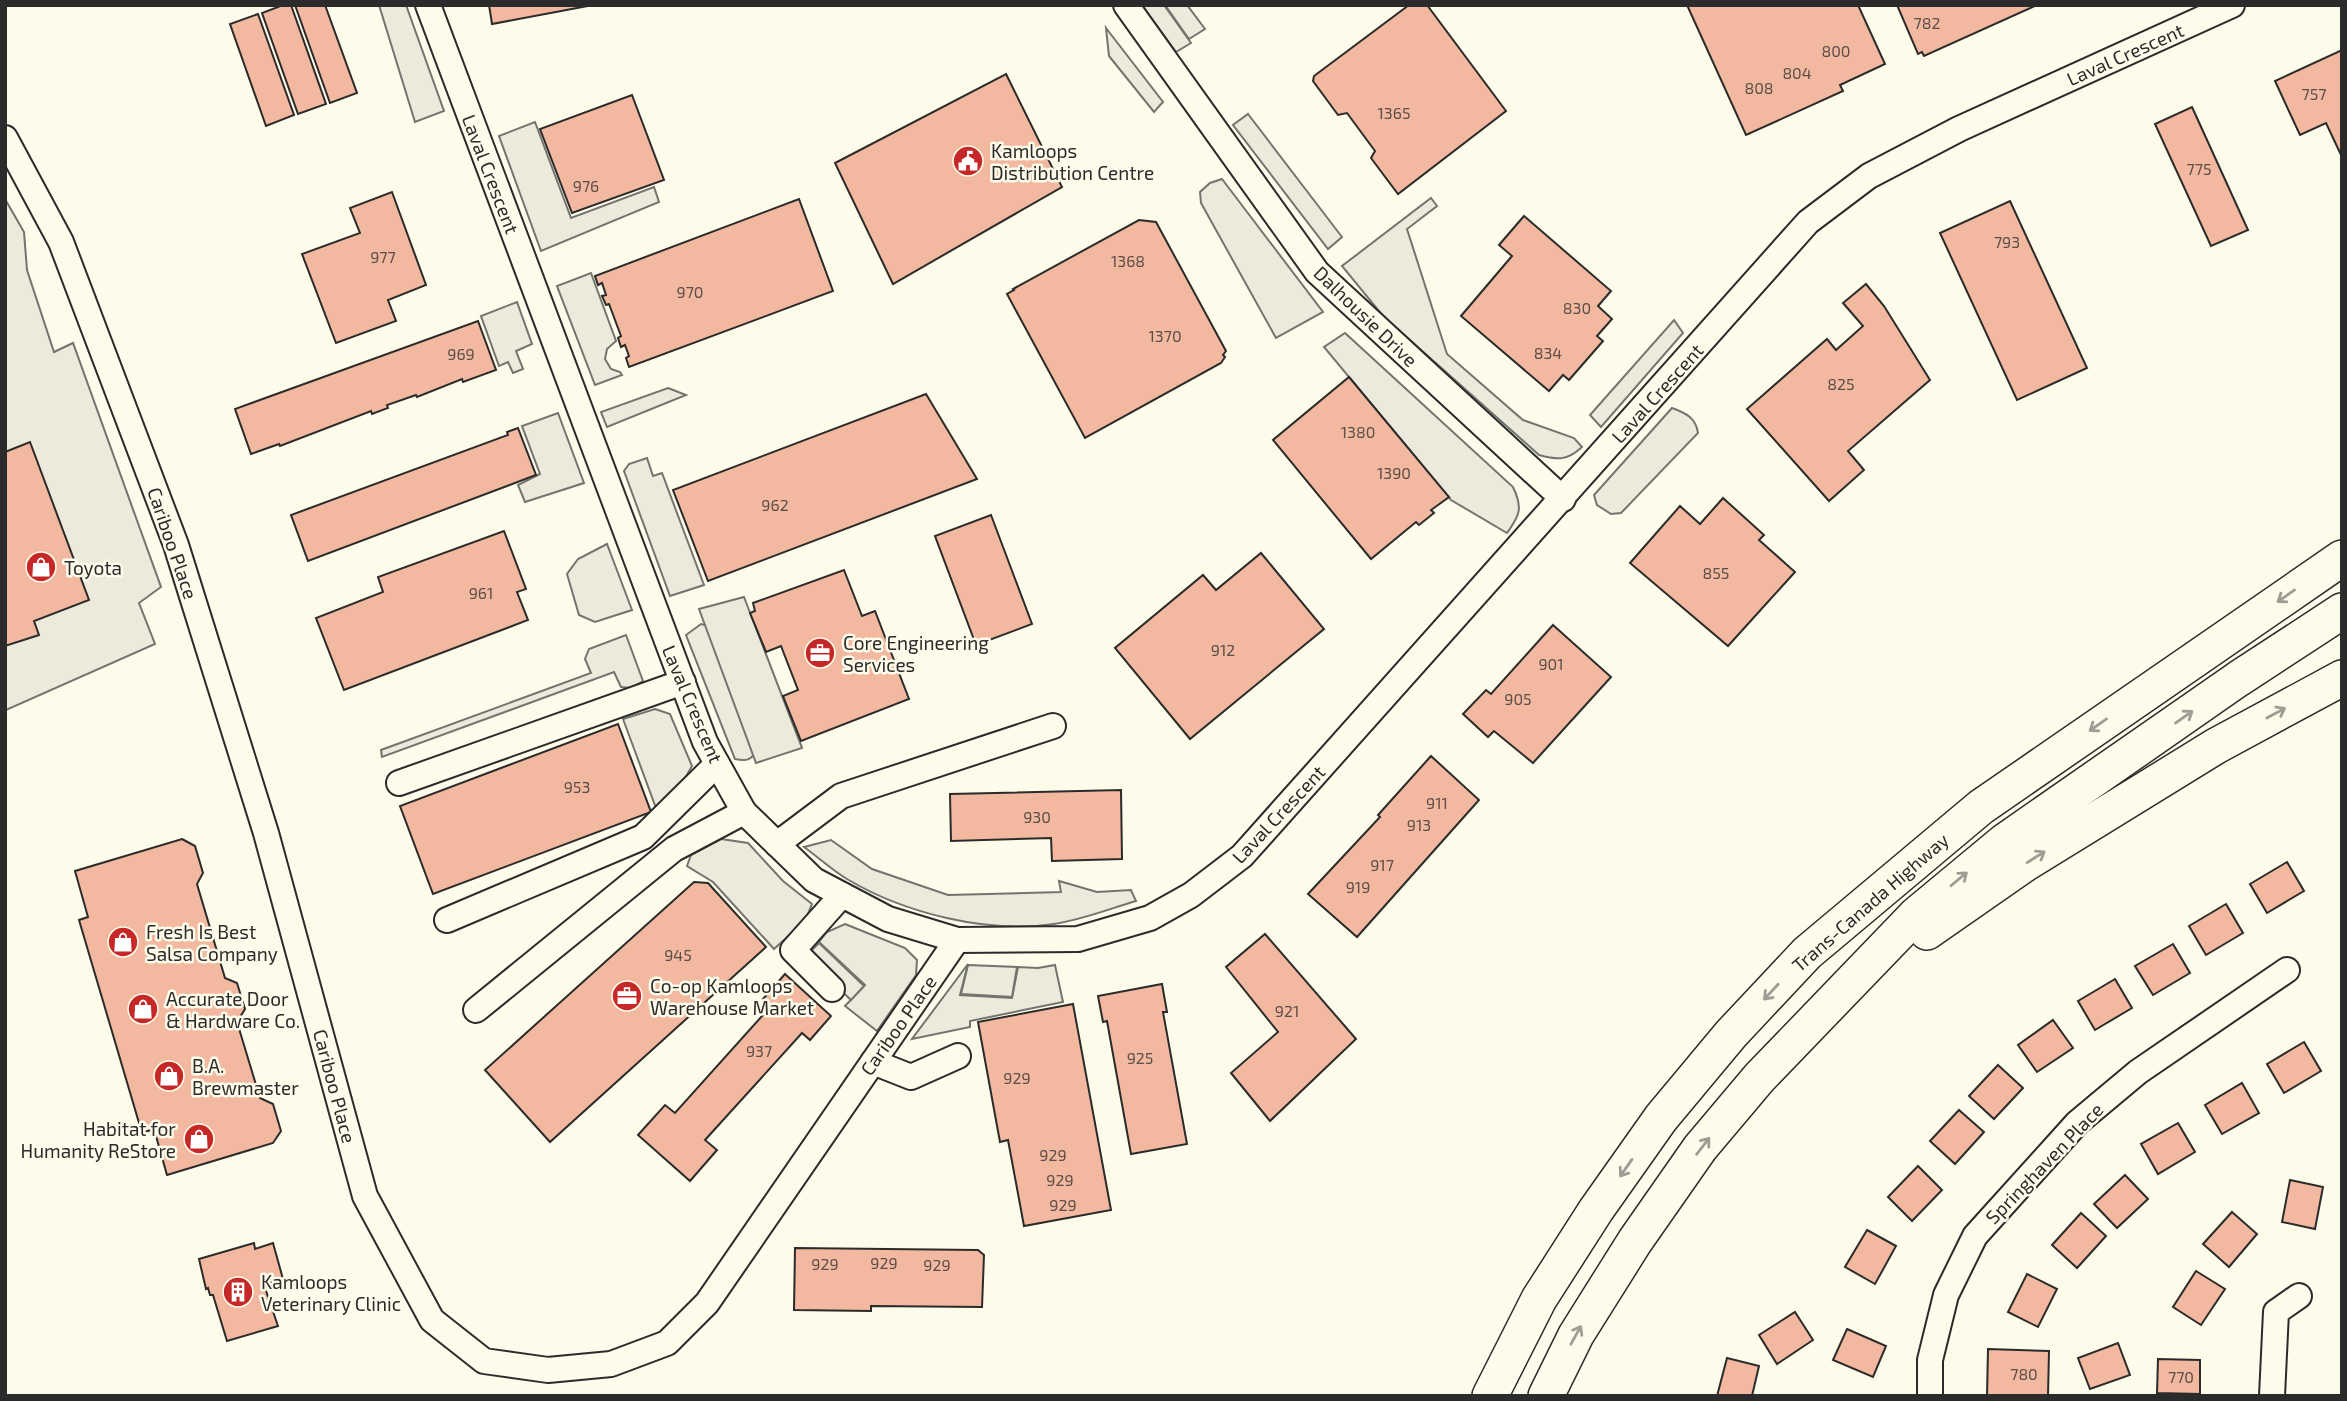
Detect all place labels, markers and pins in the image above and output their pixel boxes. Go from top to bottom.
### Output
place label: Kamloops Distribution Centre [991,139,1154,184]
public building icon: Kamloops Distribution Centre [951,144,985,178]
shop icon: Toyota [24,550,58,584]
place label: Toyota [64,556,122,579]
place label: Core Engineering Services [843,631,989,676]
office icon: Core Engineering Services [803,636,837,670]
place label: Fresh Is Best Salsa Company [146,920,278,965]
shop icon: Fresh Is Best Salsa Company [106,925,140,959]
place label: Co-op Kamloops Warehouse Market [650,974,814,1019]
office icon: Co-op Kamloops Warehouse Market [610,979,644,1013]
place label: Accurate Door & Hardware Co. [166,987,300,1032]
shop icon: Accurate Door & Hardware Co. [126,992,160,1026]
place label: B.A. Brewmaster [192,1054,299,1099]
shop icon: B.A. Brewmaster [152,1059,186,1093]
place label: Habitat for Humanity ReStore [21,1117,176,1162]
shop icon: Habitat for Humanity ReStore [182,1122,216,1156]
place label: Kamloops Veterinary Clinic [261,1270,401,1315]
building icon: Kamloops Veterinary Clinic [221,1275,255,1309]

